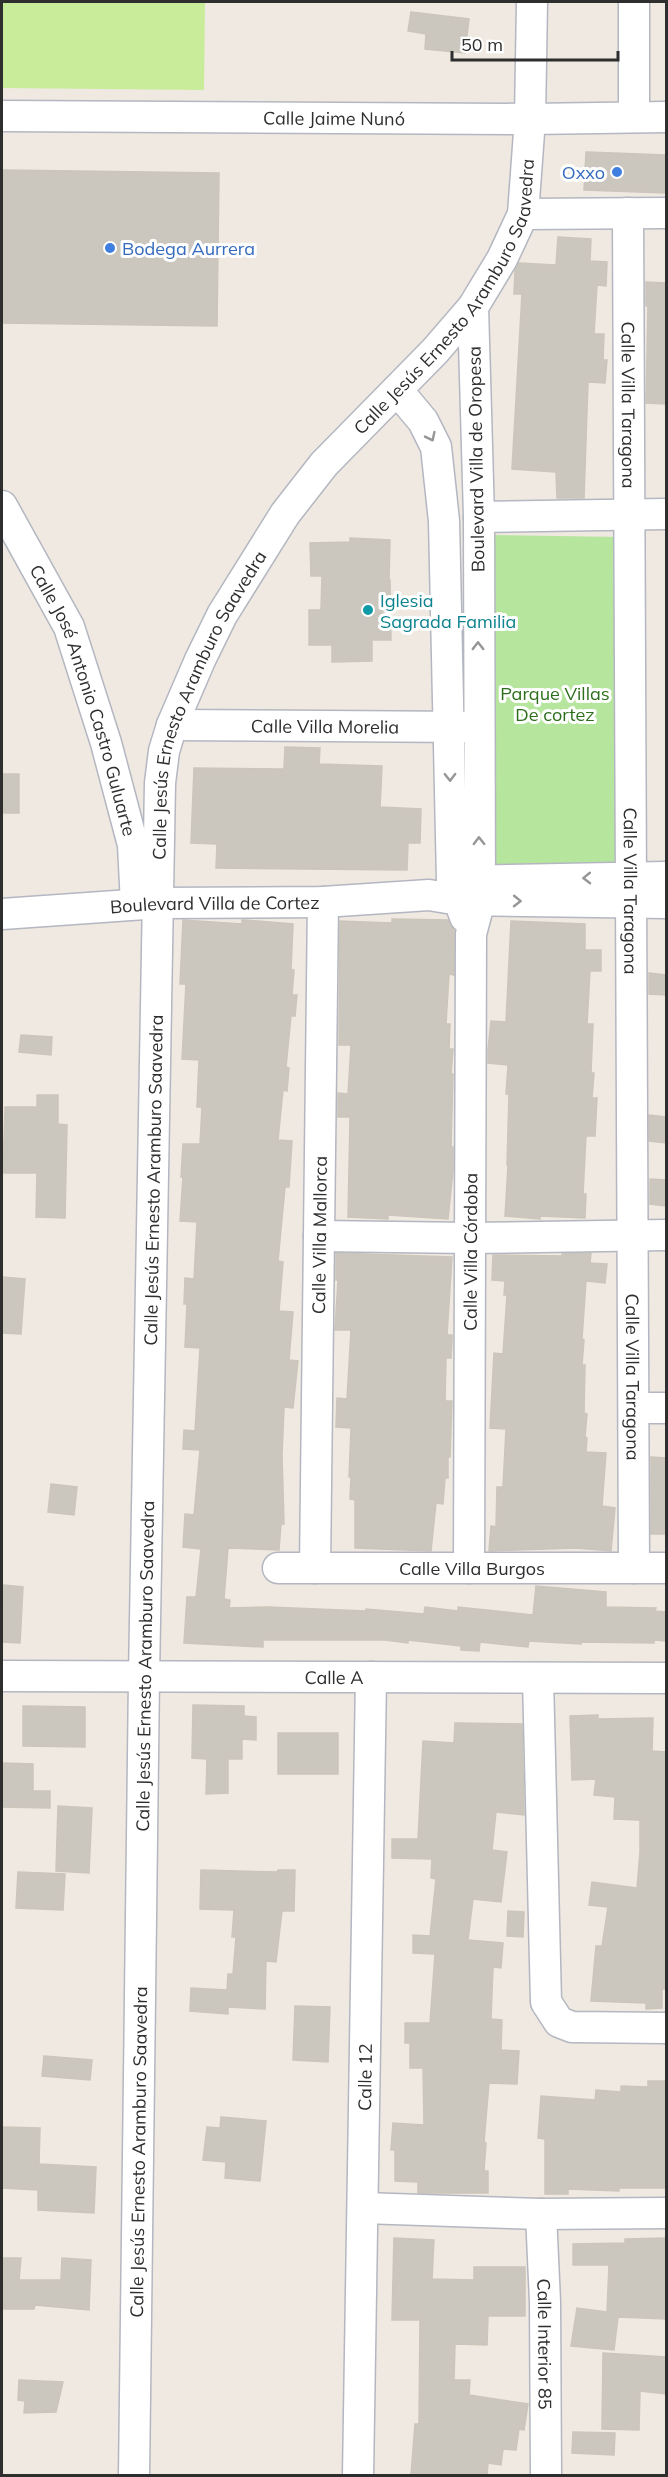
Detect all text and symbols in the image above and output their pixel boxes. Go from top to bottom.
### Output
scale bar [452,24,618,62]
text: 50 m [461,33,503,56]
street label: Calle Jaime Nunó [263,106,405,130]
street label: Calle Jesús Ernesto Aramburo Saavedra [348,158,539,439]
place label: Oxxo [562,161,605,184]
marker: Oxxo [610,165,624,179]
place label: Bodega Aurrera [122,237,255,260]
marker: Bodega Aurrera [103,241,117,255]
street label: Calle Villa Taragona [617,321,641,489]
street label: Boulevard Villa de Oropesa [463,346,489,572]
one-way arrow [424,431,436,442]
street label: Calle Jesús Ernesto Aramburo Saavedra [147,546,271,860]
street label: Calle José Antonio Castro Guluarte [25,560,142,838]
place label: Iglesia Sagrada Familia [380,589,516,633]
marker: Iglesia Sagrada Familia [361,603,375,617]
one-way arrow [472,642,484,651]
park label: Parque Villas De cortez [500,682,610,726]
street label: Calle Villa Morelia [251,714,399,738]
one-way arrow [444,773,456,782]
street label: Calle Villa Taragona [619,807,643,975]
one-way arrow [473,837,486,846]
one-way arrow [583,872,592,884]
street label: Boulevard Villa de Cortez [109,891,320,918]
one-way arrow [513,894,522,907]
street label: Calle Jesús Ernesto Aramburo Saavedra [138,1014,167,1346]
street label: Calle Villa Mallorca [307,1156,331,1314]
street label: Calle Villa Córdoba [458,1173,482,1331]
street label: Calle Villa Taragona [621,1293,645,1461]
street label: Calle Jesús Ernesto Aramburo Saavedra [131,1500,159,1832]
street label: Calle Villa Burgos [399,1557,545,1580]
street label: Calle A [304,1665,364,1689]
street label: Calle Jesús Ernesto Aramburo Saavedra [124,1986,152,2318]
street label: Calle 12 [352,2043,377,2111]
street label: Calle Interior 85 [532,2278,557,2410]

